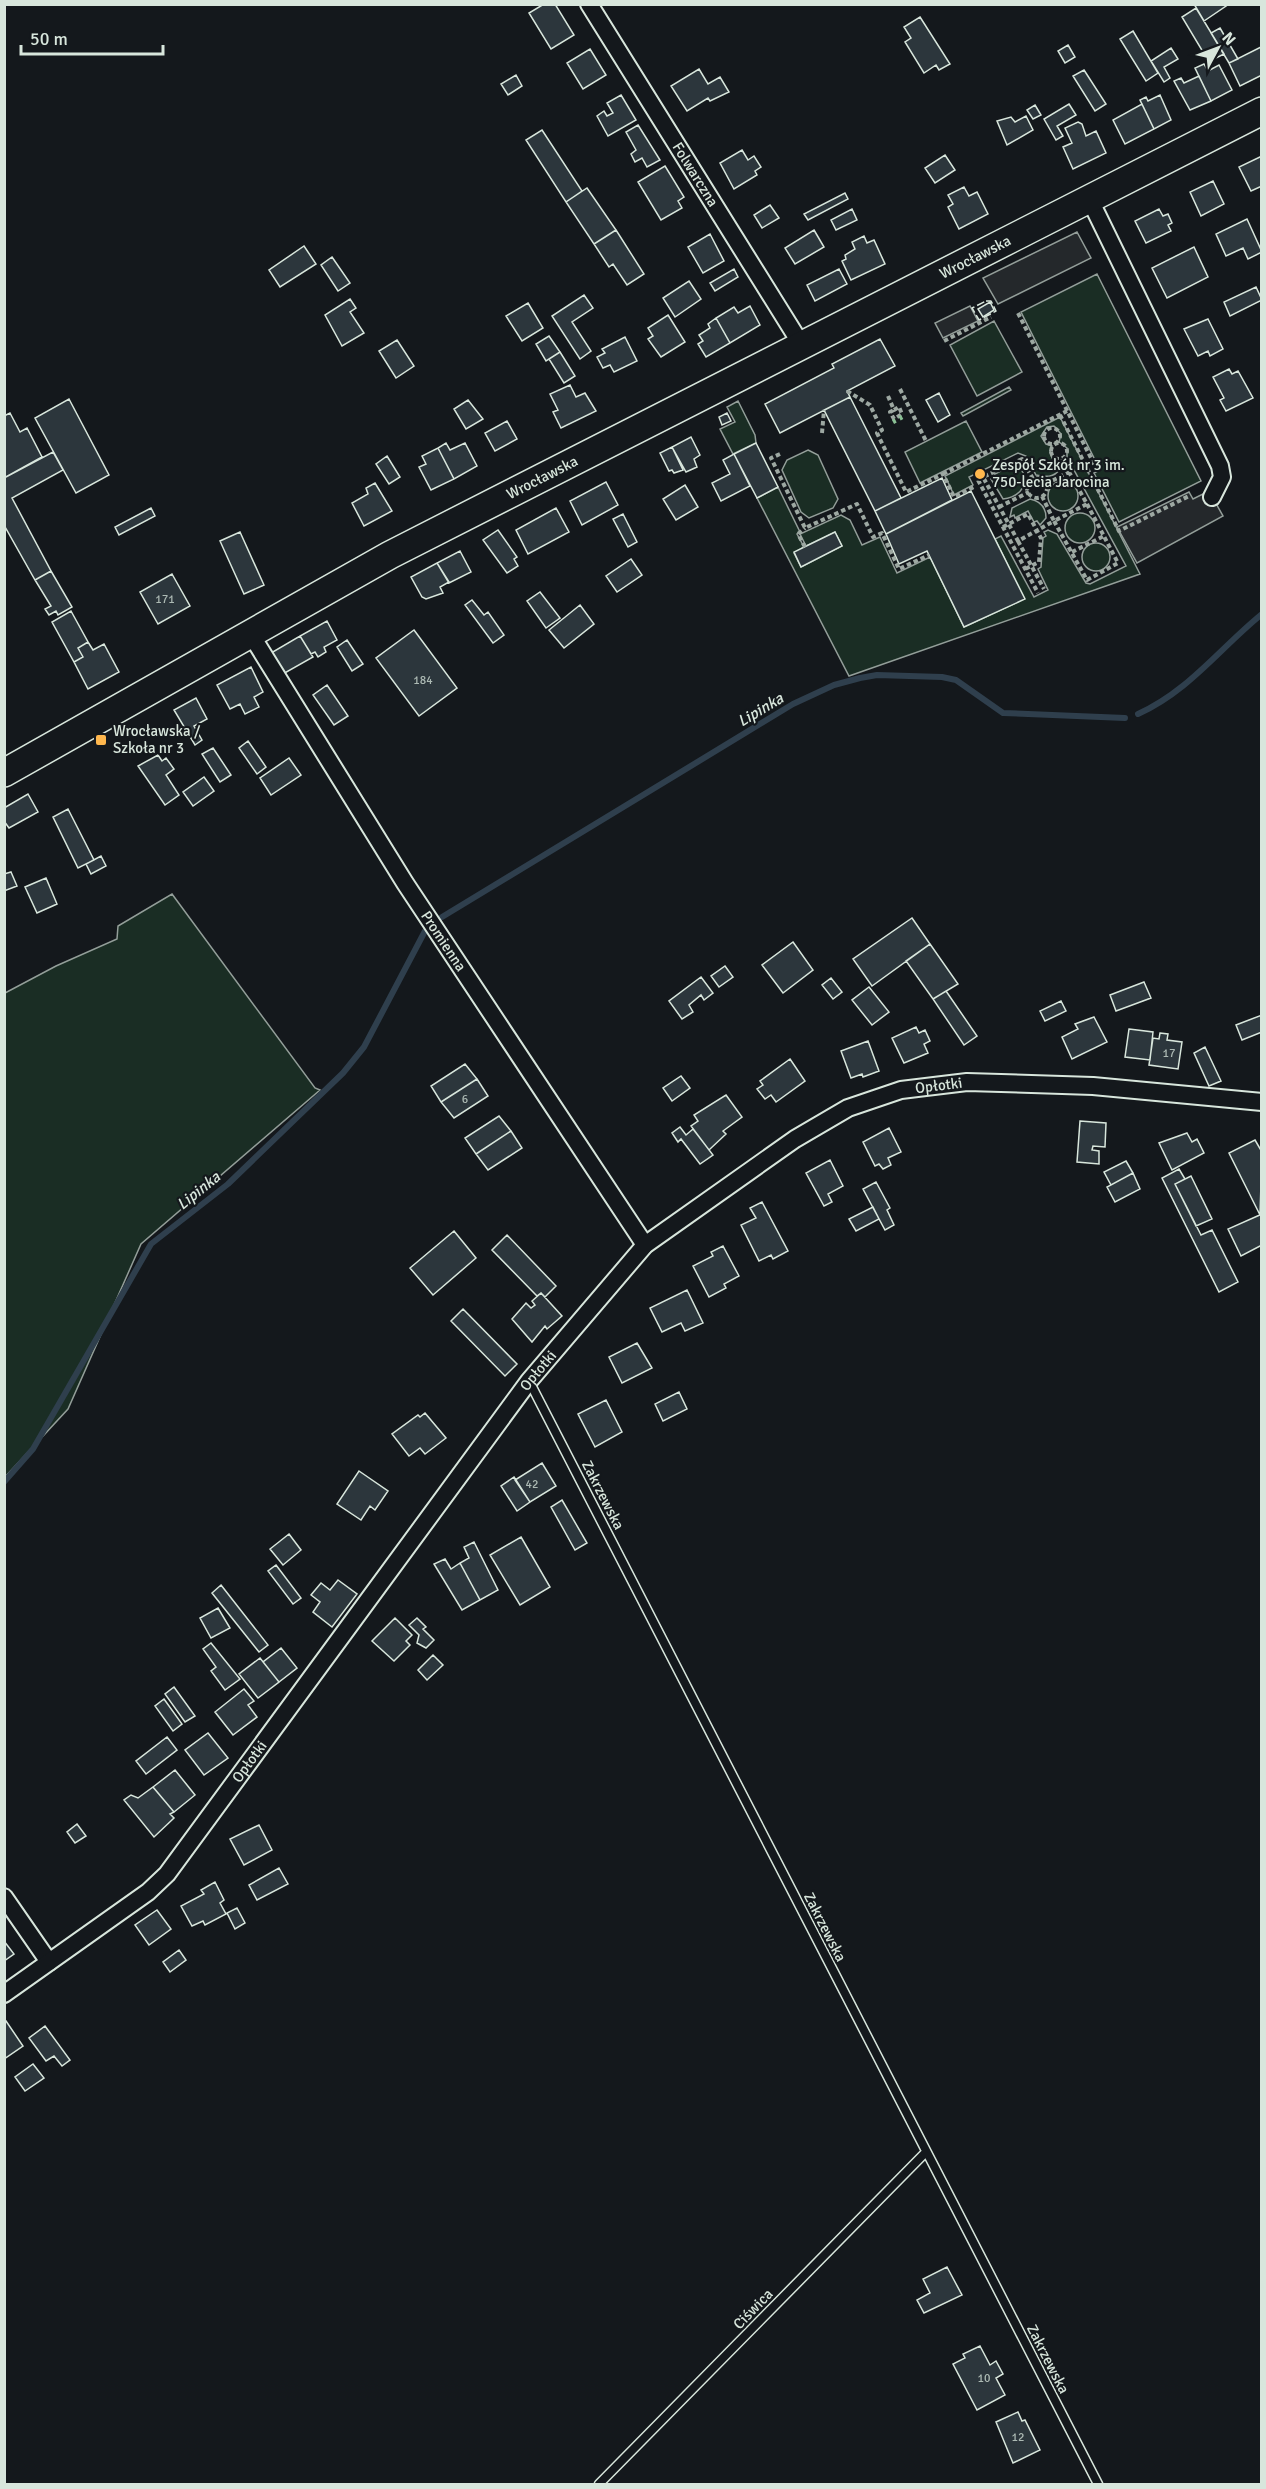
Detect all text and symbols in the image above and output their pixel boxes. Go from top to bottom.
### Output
scale bar [21,18,164,56]
north arrow [1188,18,1248,78]
text: 50 m [30,28,68,50]
text: N [1217,28,1240,50]
street label: Folwarczna [668,139,722,210]
street label: Wrocławska [937,231,1014,283]
street label: Wrocławska [503,452,581,503]
place label: Zespół Szkół nr 3 im. 750-lecia Jarocina [992,456,1125,491]
marker: Zespół Szkół nr 3 im. 750-lecia Jarocina [973,467,987,481]
house number: 171 [155,592,175,607]
house number: 184 [413,673,433,688]
water label: Lipinka [734,688,788,731]
place label: Wrocławska / Szkoła nr 3 [113,722,201,757]
marker: Wrocławska / Szkoła nr 3 [94,733,108,747]
street label: Promienna [417,908,470,975]
house number: 17 [1163,1046,1175,1061]
street label: Opłotki [914,1074,963,1097]
house number: 6 [462,1092,468,1107]
water label: Lipinka [173,1167,225,1214]
street label: Opłotki [516,1347,560,1394]
street label: Zakrzewska [578,1457,628,1533]
house number: 42 [526,1477,538,1492]
street label: Opłotki [228,1737,271,1786]
street label: Zakrzewska [800,1889,850,1965]
street label: Ciświca [729,2285,777,2333]
street label: Zakrzewska [1023,2321,1073,2397]
house number: 10 [978,2371,990,2386]
house number: 12 [1012,2430,1024,2445]

